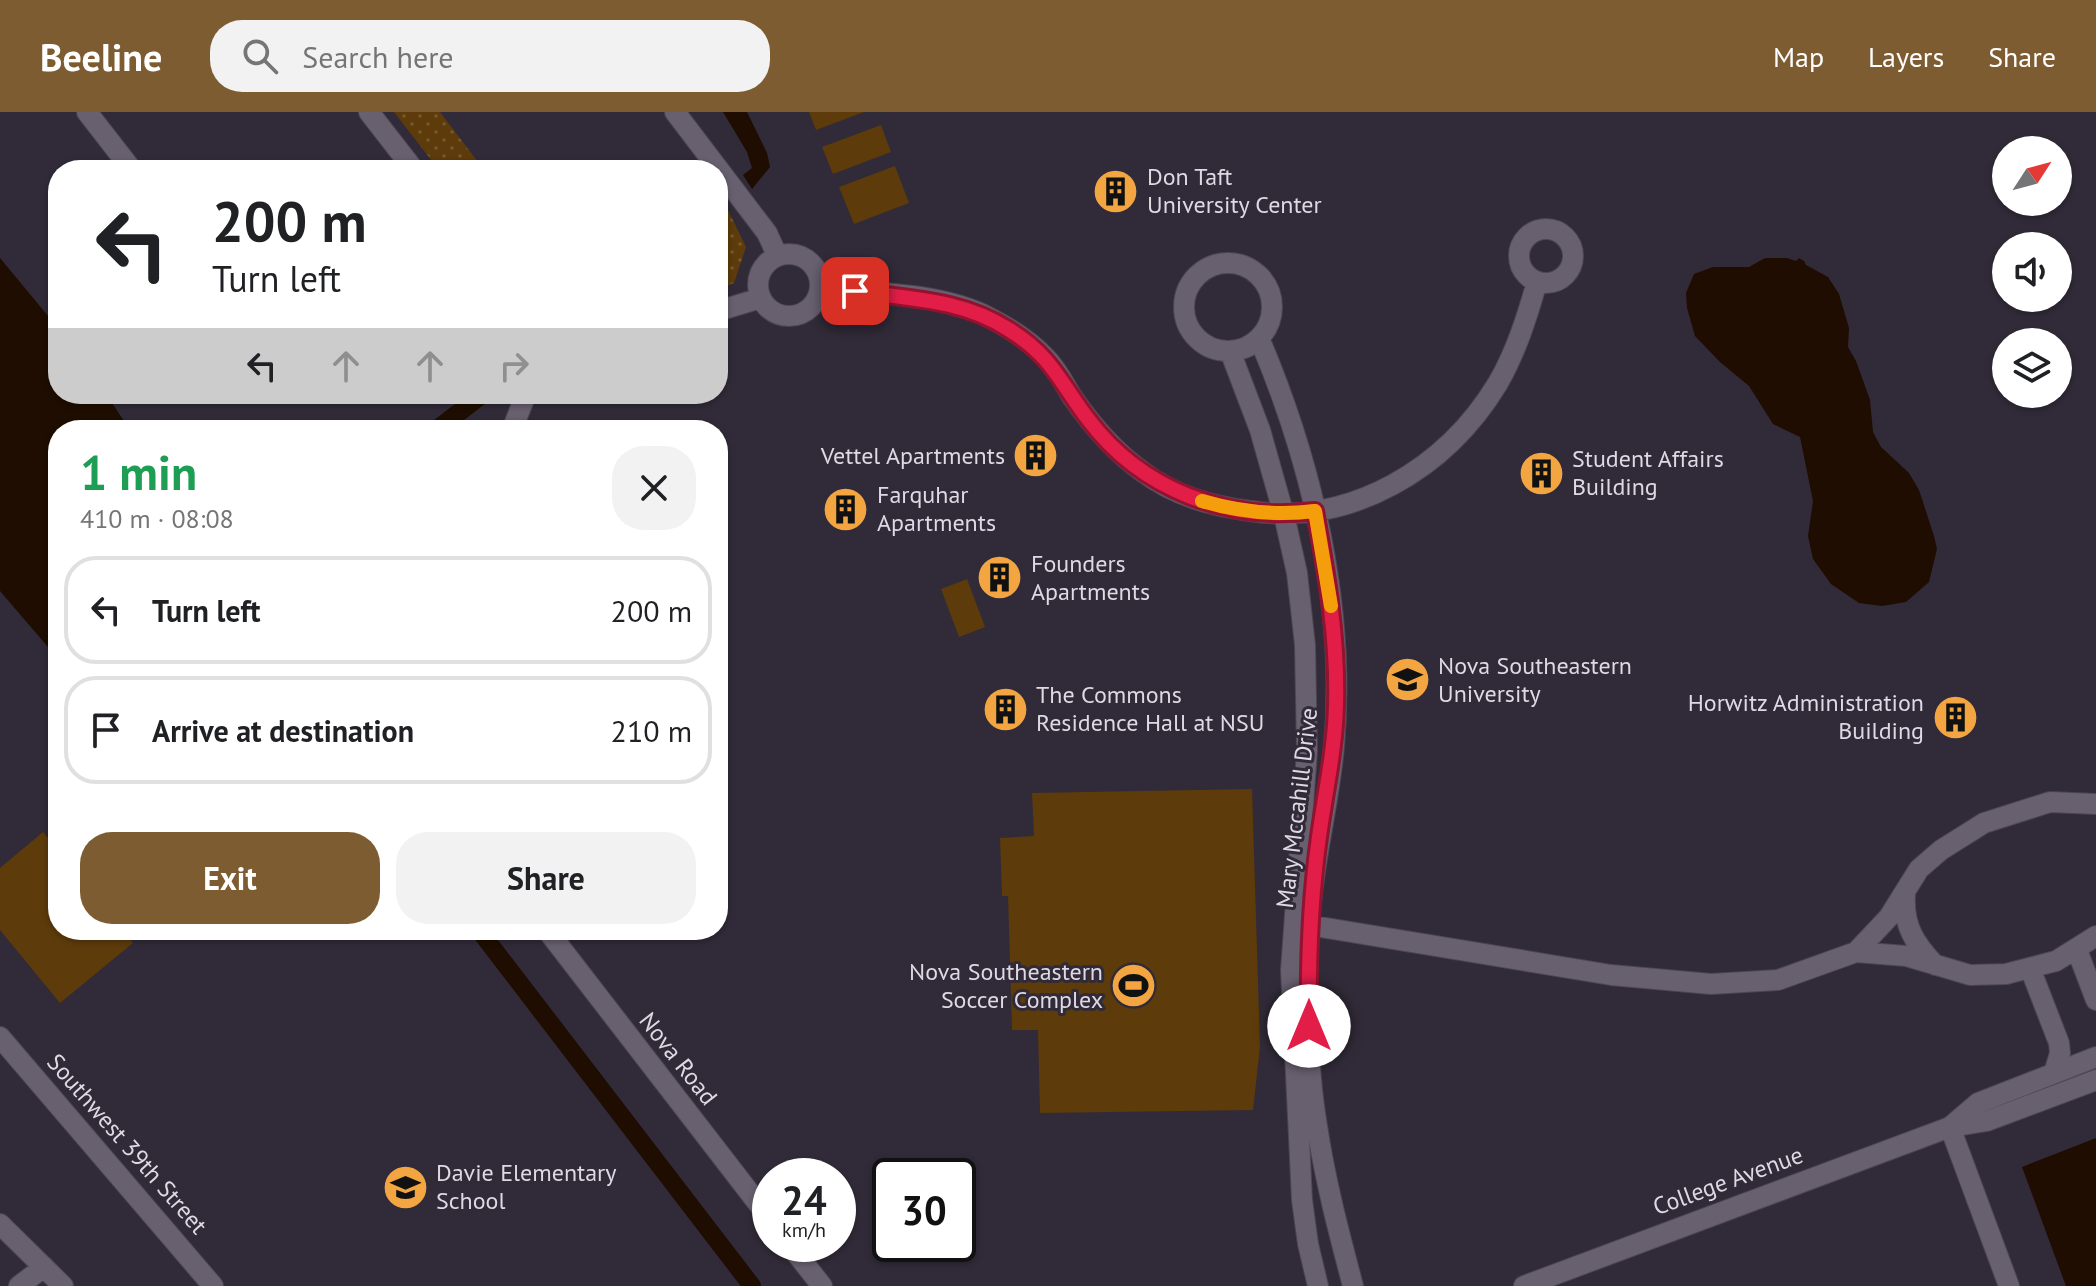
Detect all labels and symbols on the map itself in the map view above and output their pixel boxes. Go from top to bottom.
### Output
north arrow [1992,136,2072,216]
place label: Don Taft University Center [1147,161,1322,220]
building icon: Don Taft University Center [1092,167,1140,215]
pin [821,257,889,325]
building icon: Vettel Apartments [1012,432,1060,480]
place label: Vettel Apartments [820,440,1005,471]
place label: Student Affairs Building [1572,443,1724,502]
building icon: Student Affairs Building [1517,449,1565,497]
place label: Farquhar Apartments [877,479,996,538]
building icon: Farquhar Apartments [822,485,870,533]
place label: Founders Apartments [1031,548,1150,607]
building icon: Founders Apartments [976,554,1024,602]
place label: Nova Southeastern University [1438,650,1632,709]
school or university icon: Nova Southeastern University [1383,656,1431,704]
place label: The Commons Residence Hall at NSU [1036,679,1264,738]
building icon: The Commons Residence Hall at NSU [981,685,1029,733]
place label: Horwitz Administration Building [1688,687,1924,746]
building icon: Horwitz Administration Building [1931,693,1979,741]
street label: Mary Mccahill Drive [1269,706,1324,910]
place label: Nova Southeastern Soccer Complex [909,956,1103,1015]
sports icon: Nova Southeastern Soccer Complex [1110,962,1158,1010]
position arrow [1267,984,1351,1068]
street label: Nova Road [632,1006,724,1111]
street label: Southwest 39th Street [41,1047,214,1240]
street label: College Avenue [1649,1139,1807,1222]
place label: Davie Elementary School [436,1157,616,1216]
speed limit sign: 30 [872,1158,976,1262]
school or university icon: Davie Elementary School [381,1163,429,1211]

